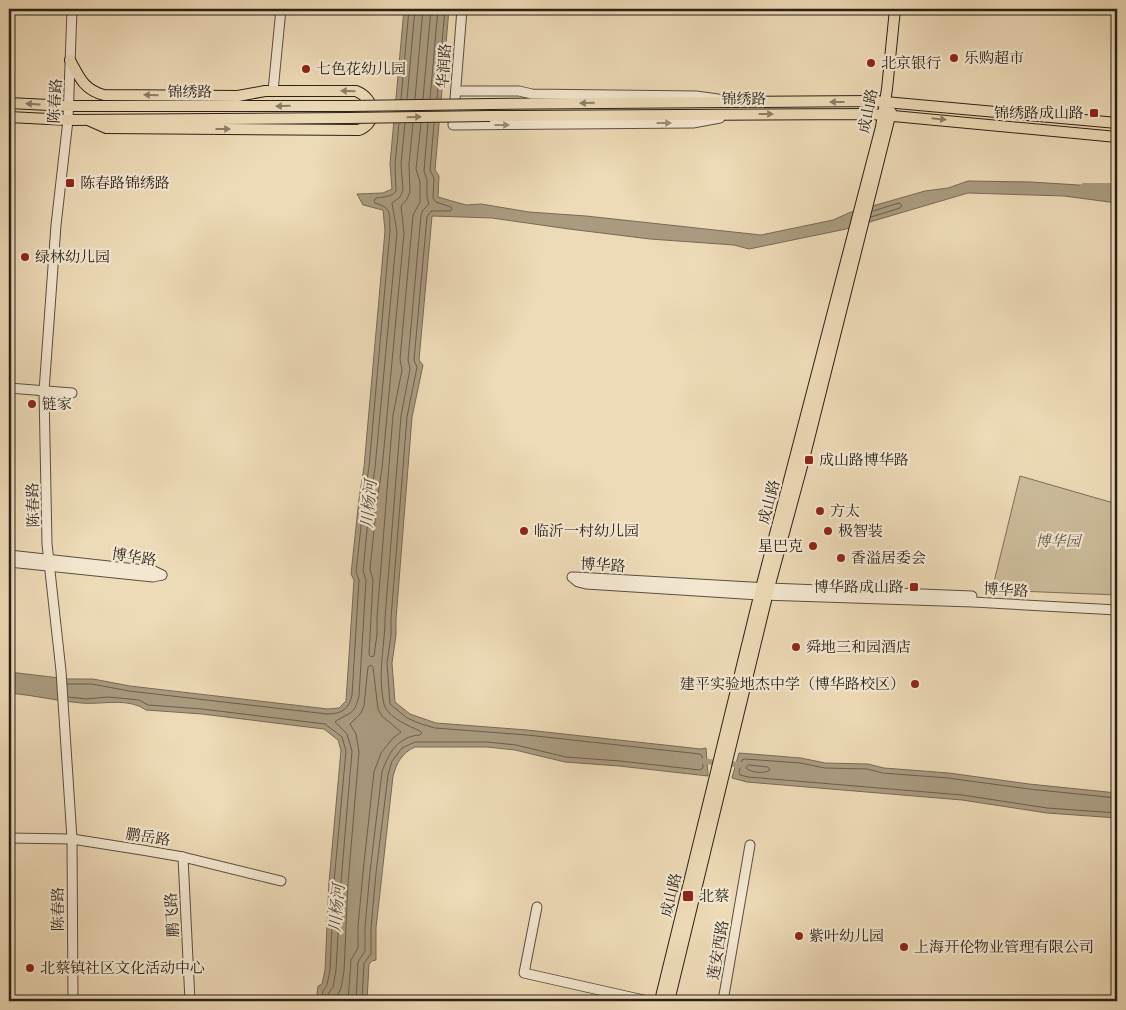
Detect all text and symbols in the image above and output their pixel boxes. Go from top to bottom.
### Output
street label: 华润路 [433,43,455,89]
place label: 乐购超市 [964,49,1024,67]
marker: 乐购超市 [948,52,960,64]
place label: 北京银行 [881,54,941,72]
marker: 北京银行 [865,57,877,69]
place label: 七色花幼儿园 [316,60,406,78]
marker: 七色花幼儿园 [300,63,312,75]
street label: 陈春路 [45,78,65,124]
street label: 锦绣路 [167,83,213,101]
one-way arrow [340,87,356,95]
street label: 成山路 [855,87,881,135]
street label: 锦绣路 [721,90,767,108]
one-way arrow [143,91,159,99]
one-way arrow [829,98,845,106]
one-way arrow [579,99,595,107]
one-way arrow [25,100,41,108]
one-way arrow [275,102,291,110]
place label: 锦绣路成山路 [994,104,1084,122]
marker: 锦绣路成山路 [1088,107,1100,119]
one-way arrow [759,110,775,118]
one-way arrow [406,113,422,121]
one-way arrow [932,116,948,124]
one-way arrow [656,119,672,127]
one-way arrow [494,121,510,129]
one-way arrow [215,125,231,133]
place label: 陈春路锦绣路 [80,174,170,192]
marker: 陈春路锦绣路 [64,177,76,189]
place label: 绿林幼儿园 [35,248,110,266]
marker: 绿林幼儿园 [19,251,31,263]
place label: 链家 [42,395,72,413]
marker: 链家 [26,398,38,410]
place label: 成山路博华路 [819,451,909,469]
marker: 成山路博华路 [803,454,815,466]
water label: 川杨河 [357,476,380,529]
street label: 成山路 [754,478,784,526]
street label: 陈春路 [24,482,42,528]
place label: 方太 [830,502,860,520]
marker: 方太 [814,505,826,517]
place label: 临沂一村幼儿园 [534,522,639,540]
place label: 极智装 [838,522,883,540]
marker: 临沂一村幼儿园 [518,525,530,537]
marker: 极智装 [822,525,834,537]
park label: 博华园 [1035,532,1082,550]
place label: 星巴克 [758,537,803,555]
marker: 星巴克 [807,540,819,552]
street label: 博华路 [110,545,158,569]
place label: 香溢居委会 [851,549,926,567]
marker: 香溢居委会 [835,552,847,564]
street label: 博华路 [580,555,626,575]
place label: 博华路成山路 [814,578,904,596]
street label: 博华路 [983,580,1029,600]
marker: 博华路成山路 [908,581,920,593]
place label: 舜地三和园酒店 [806,638,911,656]
marker: 舜地三和园酒店 [790,641,802,653]
place label: 建平实验地杰中学（博华路校区） [680,675,905,693]
marker: 建平实验地杰中学（博华路校区） [909,678,921,690]
street label: 鹏岳路 [124,825,172,849]
street label: 成山路 [657,871,685,919]
water label: 川杨河 [325,880,348,933]
street label: 陈春路 [49,886,67,932]
place label: 北蔡 [699,887,729,905]
marker: 北蔡 [681,889,695,903]
street label: 鹏飞路 [162,892,182,938]
street label: 莲安西路 [704,919,732,981]
place label: 紫叶幼儿园 [809,927,884,945]
marker: 紫叶幼儿园 [793,930,805,942]
place label: 上海开伦物业管理有限公司 [914,938,1094,956]
marker: 上海开伦物业管理有限公司 [898,941,910,953]
place label: 北蔡镇社区文化活动中心 [40,959,205,977]
marker: 北蔡镇社区文化活动中心 [24,962,36,974]

